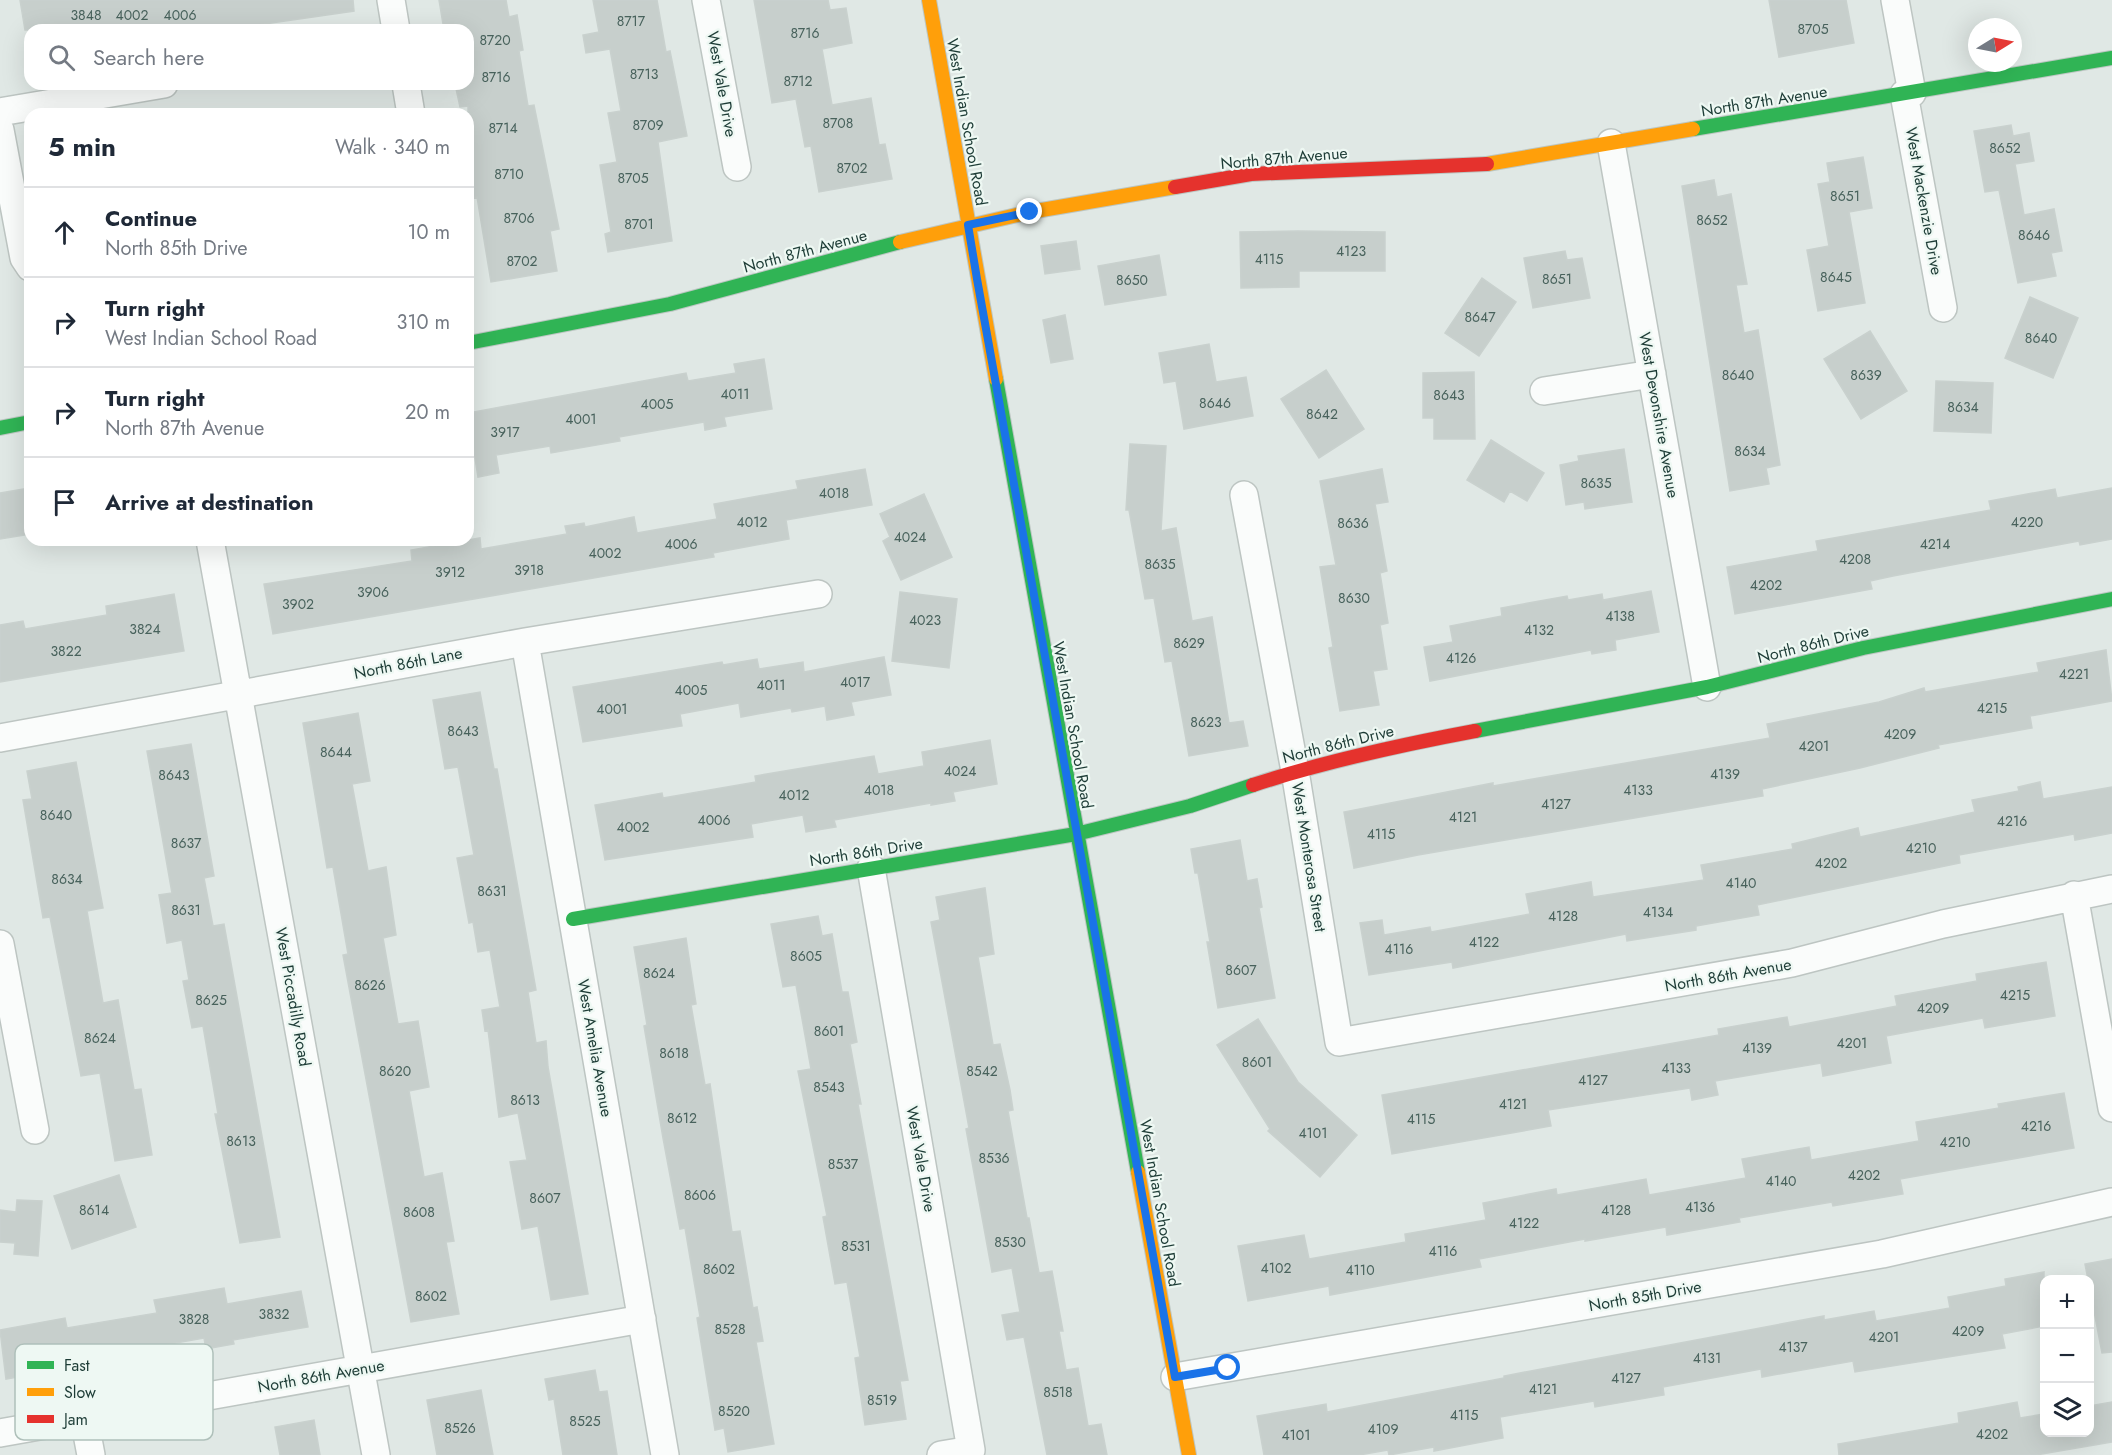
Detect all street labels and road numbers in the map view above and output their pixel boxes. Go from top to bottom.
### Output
street label: West Vale Drive [701,29,743,139]
street label: West Indian School Road [941,36,993,208]
street label: North 87th Avenue [1699,80,1829,122]
street label: West Mackenzie Drive [1900,125,1948,277]
street label: North 87th Avenue [1220,141,1348,175]
street label: North 87th Avenue [740,223,870,279]
street label: West Devonshire Avenue [1633,330,1685,500]
street label: North 86th Drive [1755,619,1871,669]
street label: West Indian School Road [1047,639,1099,811]
street label: North 86th Lane [352,641,464,685]
street label: North 86th Drive [1280,719,1396,769]
street label: West Monterosa Street [1286,781,1332,934]
street label: North 86th Drive [808,832,924,872]
street label: West Piccadilly Road [269,926,317,1068]
street label: North 86th Avenue [1663,953,1793,997]
street label: West Amelia Avenue [572,977,618,1119]
street label: West Vale Drive [900,1104,942,1214]
street label: West Indian School Road [1134,1117,1186,1289]
street label: North 85th Drive [1587,1275,1703,1317]
street label: North 86th Avenue [256,1354,386,1398]

